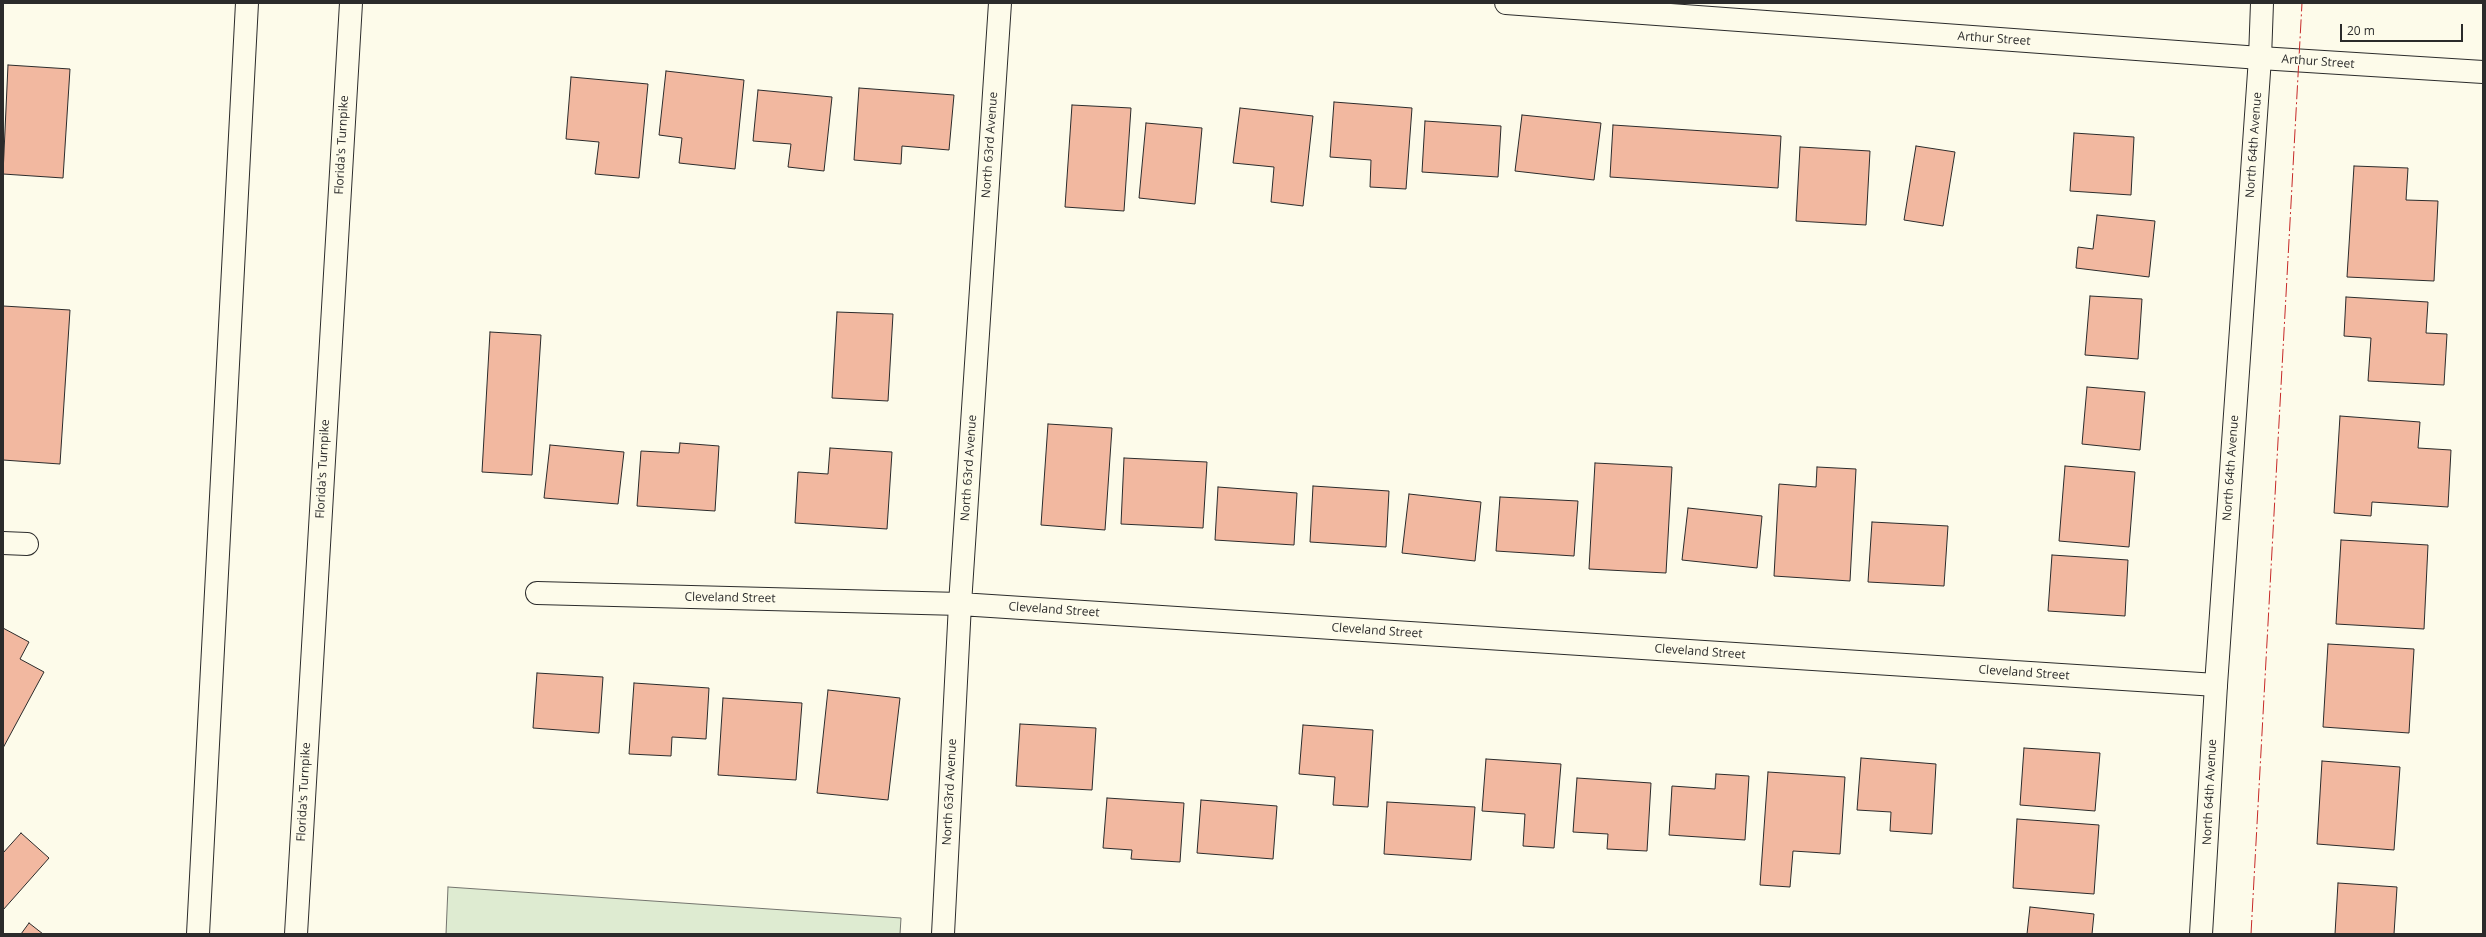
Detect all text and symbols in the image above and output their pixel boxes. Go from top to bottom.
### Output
scale bar [2342,16,2465,42]
text: 20 m [2347,22,2375,39]
street label: Arthur Street [1957,29,2031,49]
street label: Arthur Street [2281,52,2355,72]
street label: North 63rd Avenue [979,91,1001,199]
street label: North 64th Avenue [2243,92,2265,198]
street label: Florida's Turnpike [332,95,352,195]
street label: North 63rd Avenue [958,414,980,522]
street label: North 64th Avenue [2220,415,2242,521]
street label: Florida's Turnpike [313,419,333,519]
street label: Cleveland Street [684,590,776,606]
street label: Cleveland Street [1008,600,1100,620]
street label: Cleveland Street [1331,621,1423,641]
street label: Cleveland Street [1654,642,1746,662]
street label: Cleveland Street [1978,663,2070,683]
street label: North 63rd Avenue [940,738,960,846]
street label: North 64th Avenue [2200,739,2220,845]
street label: Florida's Turnpike [294,742,314,842]

